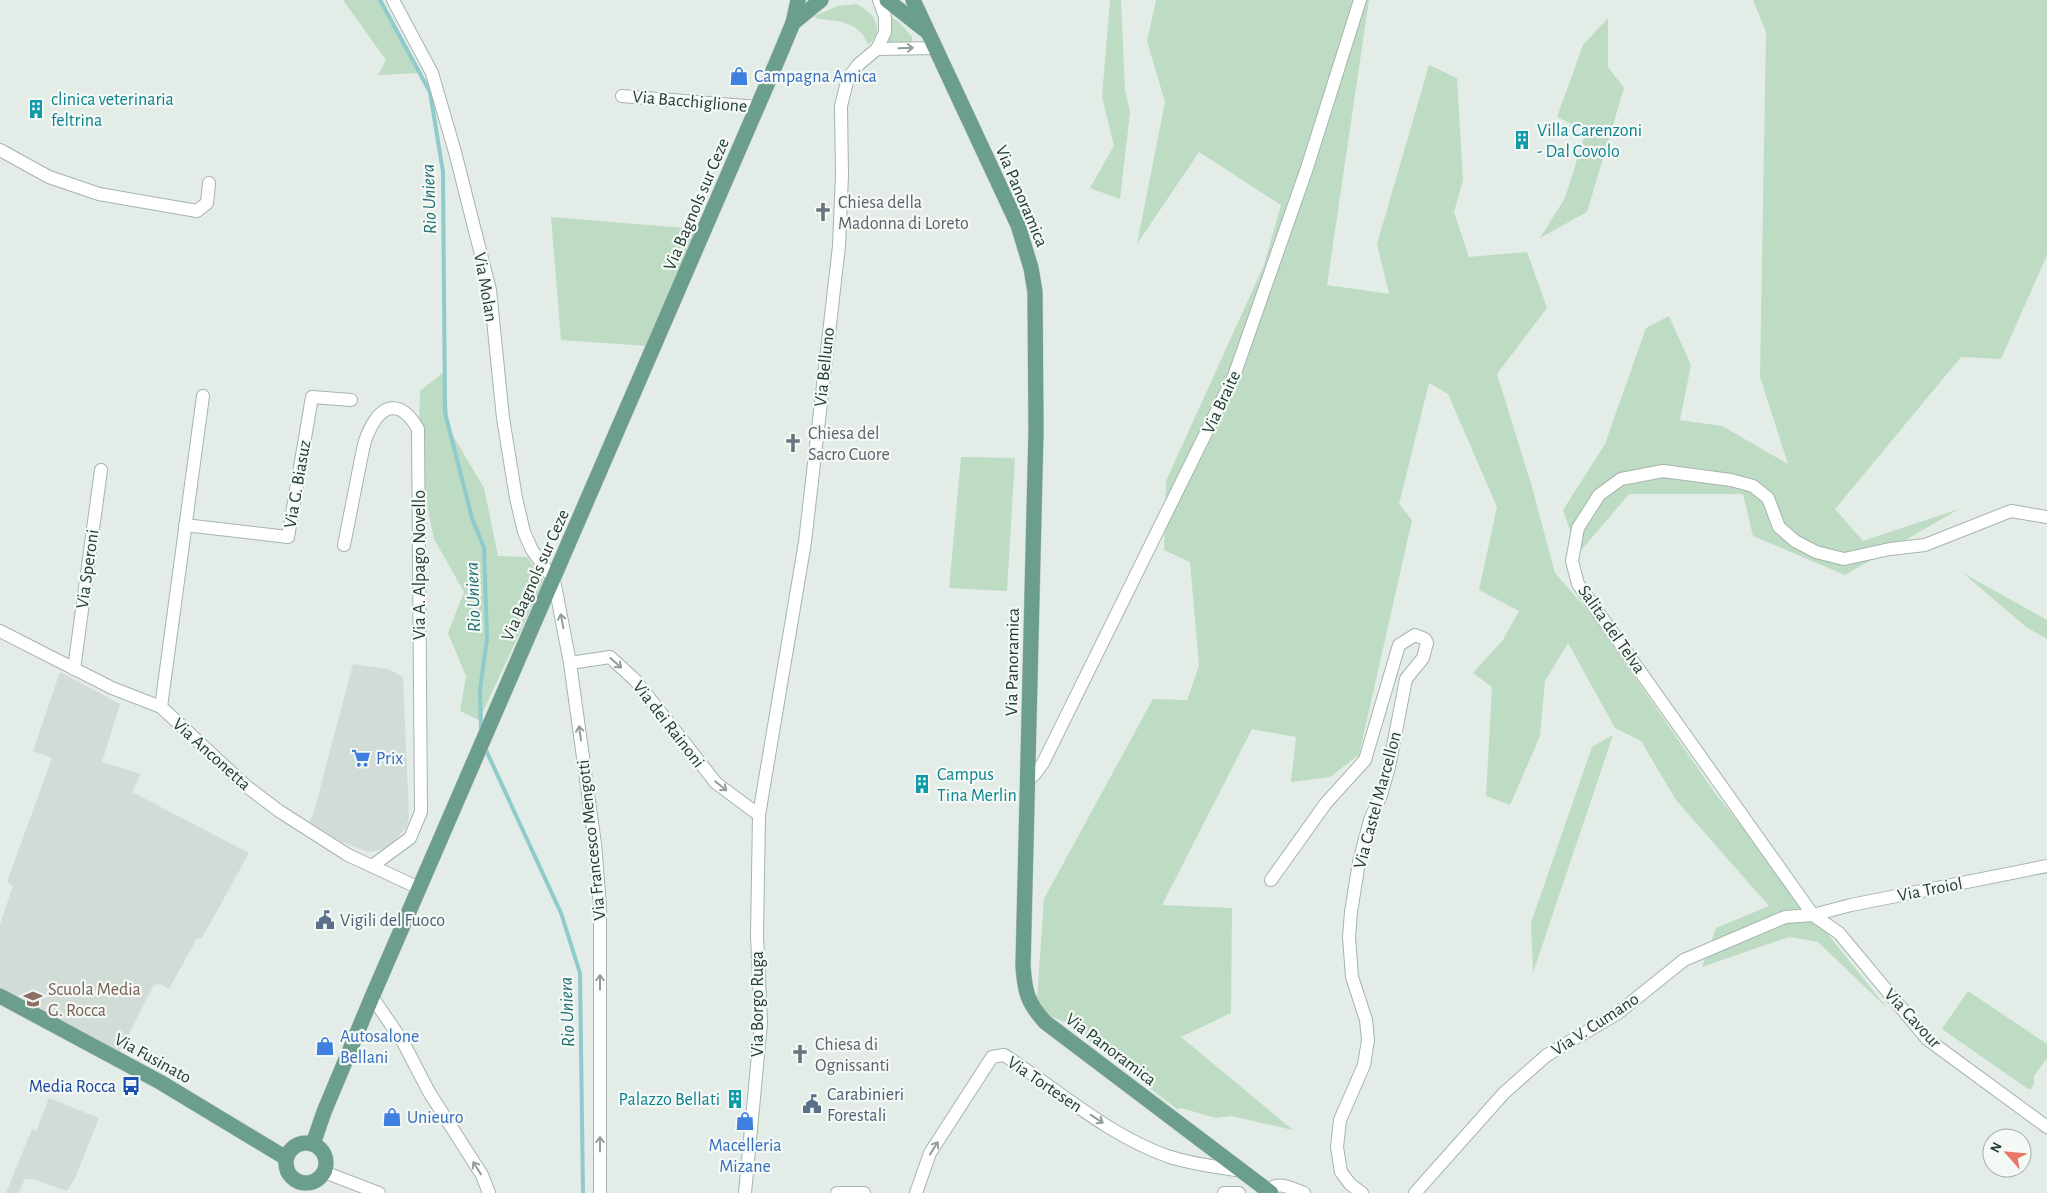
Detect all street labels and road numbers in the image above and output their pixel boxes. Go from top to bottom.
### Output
street label: Via Bacchiglione [632,88,748,116]
street label: Via Bagnols sur Ceze [661,136,733,273]
street label: Via Panoramica [992,143,1051,250]
street label: Via Molan [470,251,500,323]
street label: Via Belluno [812,326,838,408]
street label: Via Braite [1200,368,1244,437]
street label: Via G. Biasuz [281,439,315,530]
street label: Via A. Alpago Novello [411,490,429,640]
street label: Via Bagnols sur Ceze [499,507,573,644]
street label: Via Speroni [74,528,102,610]
street label: Salita del Telva [1574,582,1648,677]
street label: Via Panoramica [1003,608,1023,716]
street label: Via dei Rainoni [629,678,708,771]
street label: Via Anconetta [169,715,254,794]
street label: Via Castel Marcellon [1351,730,1405,871]
street label: Via Francesco Mengotti [575,759,609,921]
street label: Via Troiol [1896,875,1964,905]
street label: Via Borgo Ruga [749,951,767,1057]
street label: Via Cavour [1880,985,1944,1052]
street label: Via V. Cumano [1549,990,1643,1060]
street label: Via Panoramica [1062,1010,1159,1090]
street label: Via Fusinato [111,1030,194,1087]
street label: Via Tortesen [1004,1053,1085,1116]

